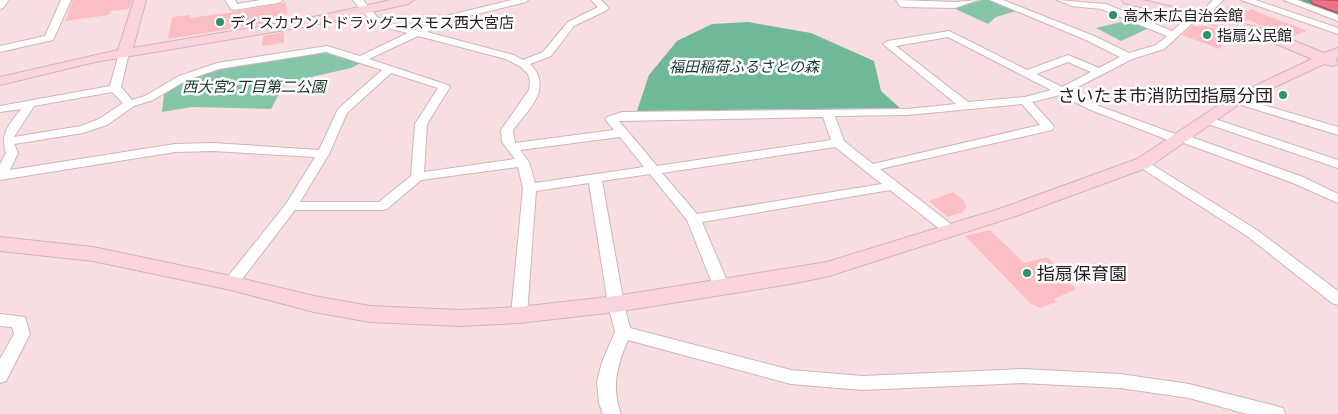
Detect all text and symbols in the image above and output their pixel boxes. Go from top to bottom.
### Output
place label: 高木末広自治会館 [1123,5,1243,25]
marker: 高木末広自治会館 [1107,9,1119,21]
place label: ディスカウントドラッグコスモス西大宮店 [230,12,514,32]
marker: ディスカウントドラッグコスモス西大宮店 [214,16,226,28]
place label: 指扇公民館 [1217,25,1292,45]
marker: 指扇公民館 [1201,29,1213,41]
park label: 福田稲荷ふるさとの森 [669,56,821,76]
park label: 西大宮2丁目第二公園 [182,76,328,96]
place label: さいたま市消防団指扇分団 [1058,83,1273,107]
marker: さいたま市消防団指扇分団 [1277,89,1289,101]
place label: 指扇保育園 [1037,261,1127,285]
marker: 指扇保育園 [1021,267,1033,279]

